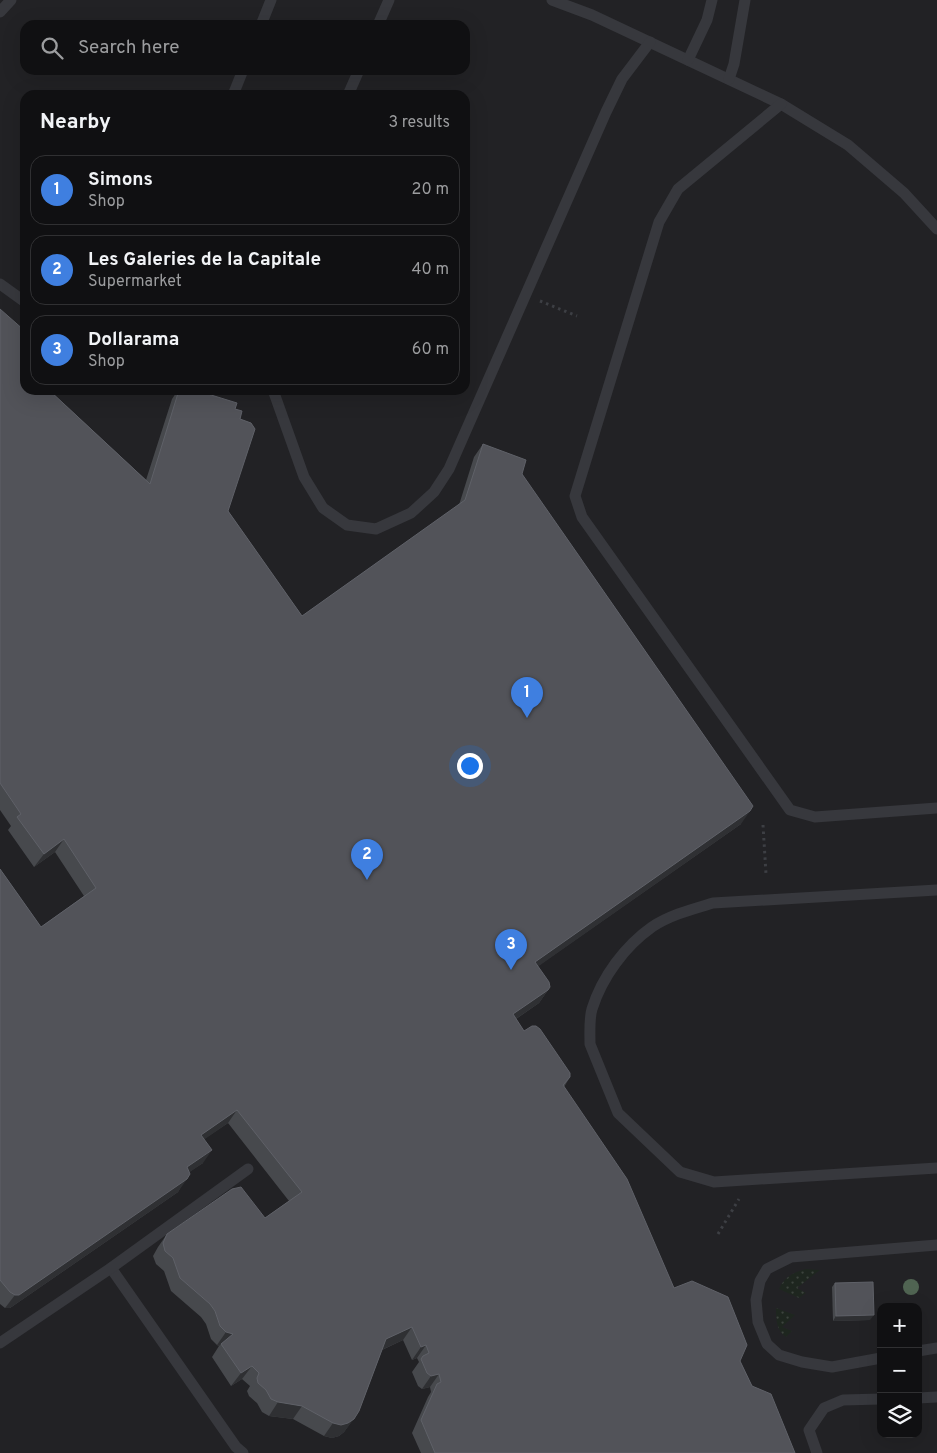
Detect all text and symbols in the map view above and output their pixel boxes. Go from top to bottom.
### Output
search box [20,20,470,75]
icon: search [38,34,66,62]
text: Search here [78,36,180,60]
text: Nearby [40,109,111,136]
text: 3 results [388,113,450,133]
text: Simons [88,168,153,192]
text: 1 [54,180,60,200]
text: 20 m [412,180,449,200]
text: Shop [88,192,125,212]
text: Les Galeries de la Capitale [88,248,321,272]
text: 2 [52,260,62,280]
text: 40 m [411,260,449,280]
text: Supermarket [88,272,182,292]
text: Dollarama [88,328,179,352]
text: 3 [52,340,62,360]
text: 60 m [412,340,449,360]
text: Shop [88,352,125,372]
pin: 1 [511,677,543,718]
your location [457,753,483,779]
pin: 2 [351,839,383,880]
pin: 3 [495,929,527,970]
map controls [877,1303,922,1438]
button: + [877,1303,922,1348]
button: − [877,1348,922,1393]
button: layers [877,1393,922,1438]

